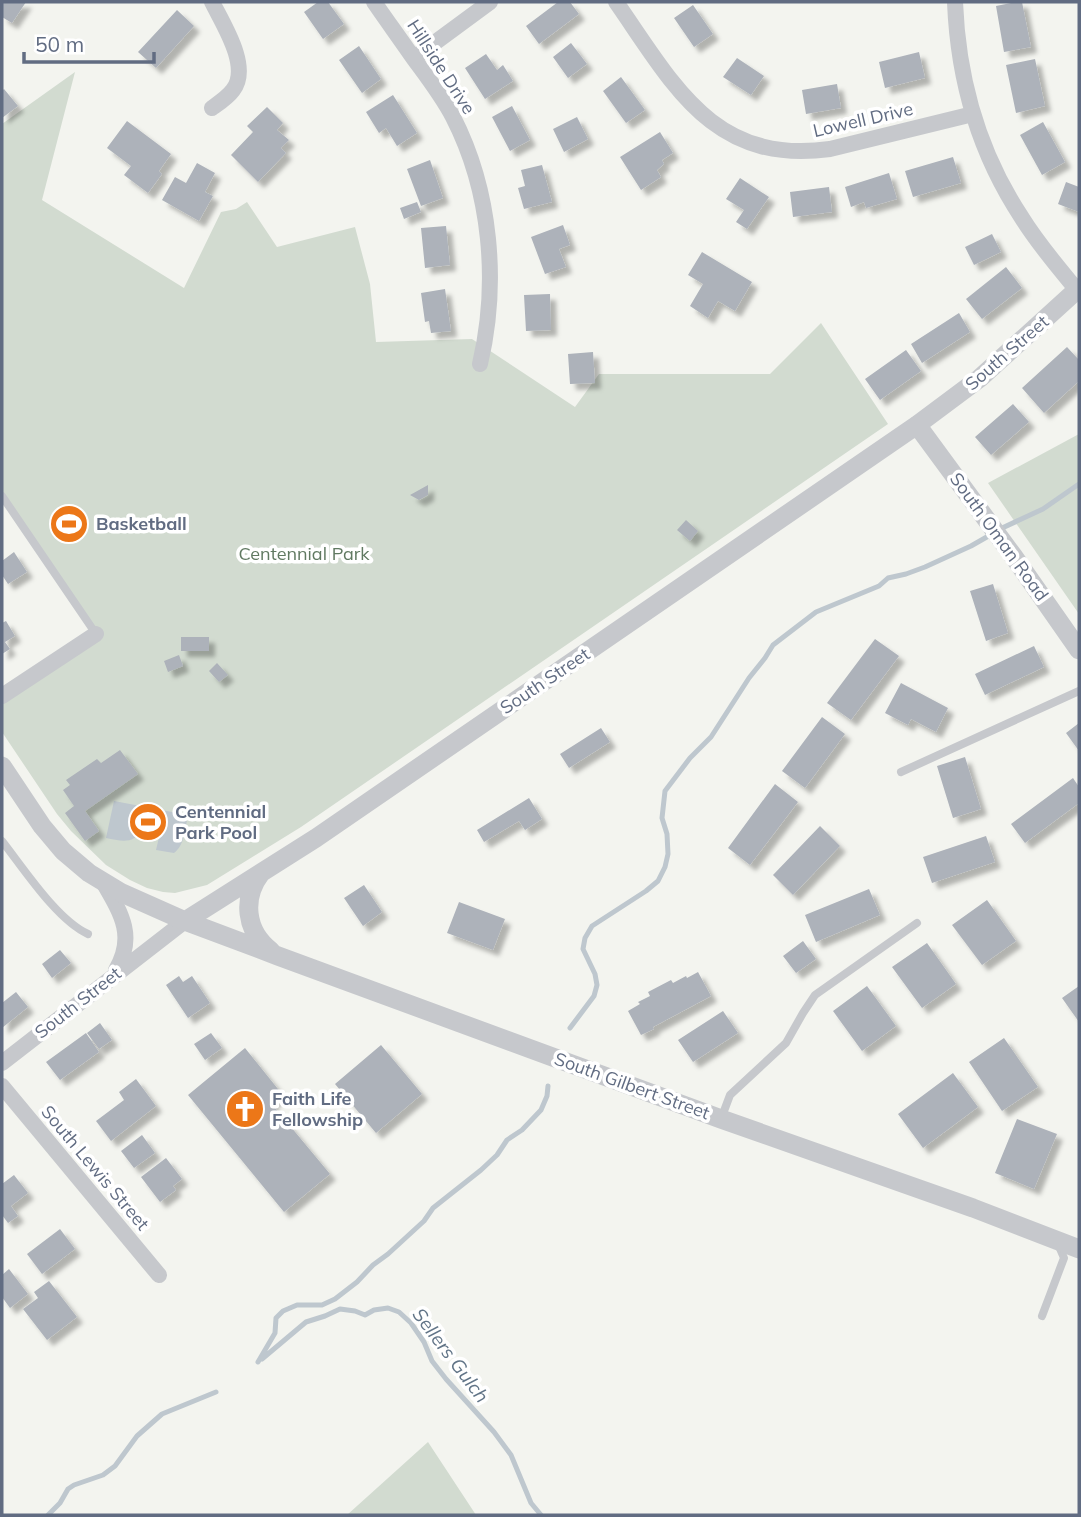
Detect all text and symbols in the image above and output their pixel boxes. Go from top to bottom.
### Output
street label: Hillside Drive [402,15,481,119]
scale bar [24,21,154,65]
text: 50 m [35,31,84,57]
street label: Lowell Drive [811,97,915,142]
street label: South Street [960,310,1053,395]
street label: South Oman Road [945,468,1054,605]
sports icon: Basketball [48,503,90,545]
place label: Basketball [96,512,187,535]
park label: Centennial Park [238,542,370,565]
street label: South Street [496,642,594,719]
place label: Centennial Park Pool [175,800,266,844]
sports icon: Centennial Park Pool [127,801,169,843]
street label: South Street [30,962,125,1043]
street label: South Gilbert Street [551,1047,713,1124]
place label: Faith Life Fellowship [272,1087,363,1131]
church icon: Faith Life Fellowship [224,1088,266,1130]
street label: South Lewis Street [36,1100,154,1235]
water label: Sellers Gulch [408,1303,494,1407]

